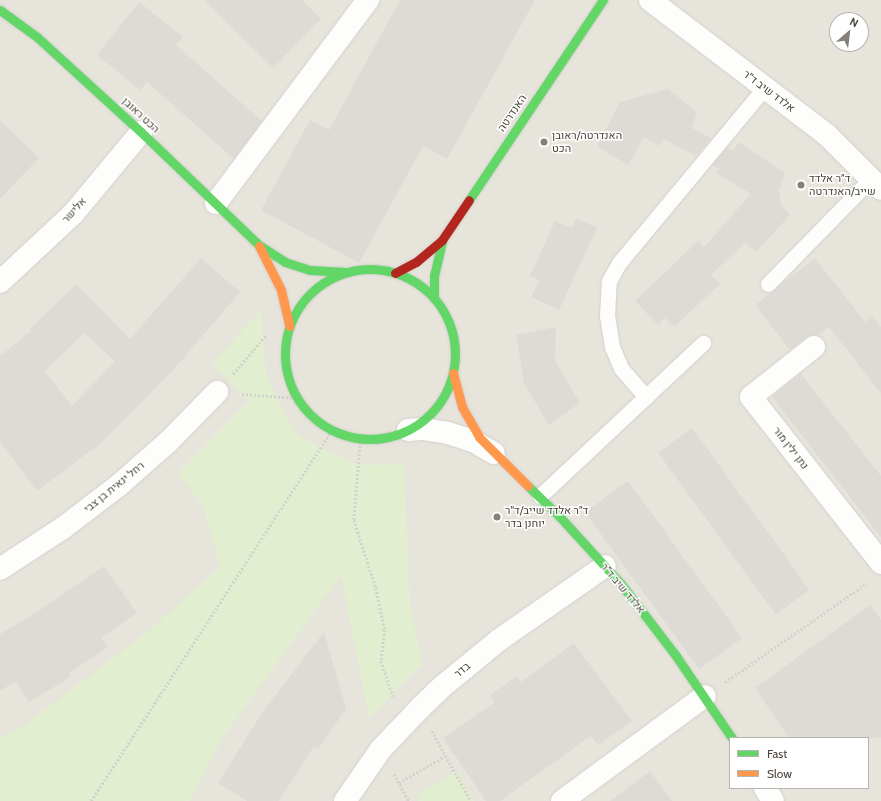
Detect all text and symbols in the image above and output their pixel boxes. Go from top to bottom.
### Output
north arrow [829,12,869,52]
text: N [847,14,861,30]
street label: אלדד שיב ד"ר [740,67,798,115]
street label: האנדרטה [495,92,529,134]
street label: הכט ראובן [120,94,162,136]
place label: האנדרטה/ראובן הכט [552,129,622,155]
marker: האנדרטה/ראובן הכט [539,137,549,147]
place label: ד״ר אלדד שייב/האנדרטה [809,172,876,198]
marker: ד״ר אלדד שייב/האנדרטה [796,180,806,190]
street label: אלישר [59,194,89,226]
street label: נתן ילין מור [770,424,812,472]
street label: רחל ינאית בן צבי [81,459,147,515]
place label: ד״ר אלדד שייב/ד״ר יוחנן בדר [505,504,588,530]
marker: ד״ר אלדד שייב/ד״ר יוחנן בדר [492,512,502,522]
street label: אלדד שיב ד"ר [598,560,648,616]
street label: בדר [451,660,473,680]
legend [729,737,869,789]
text: Fast [767,746,787,761]
text: Slow [767,766,792,781]

